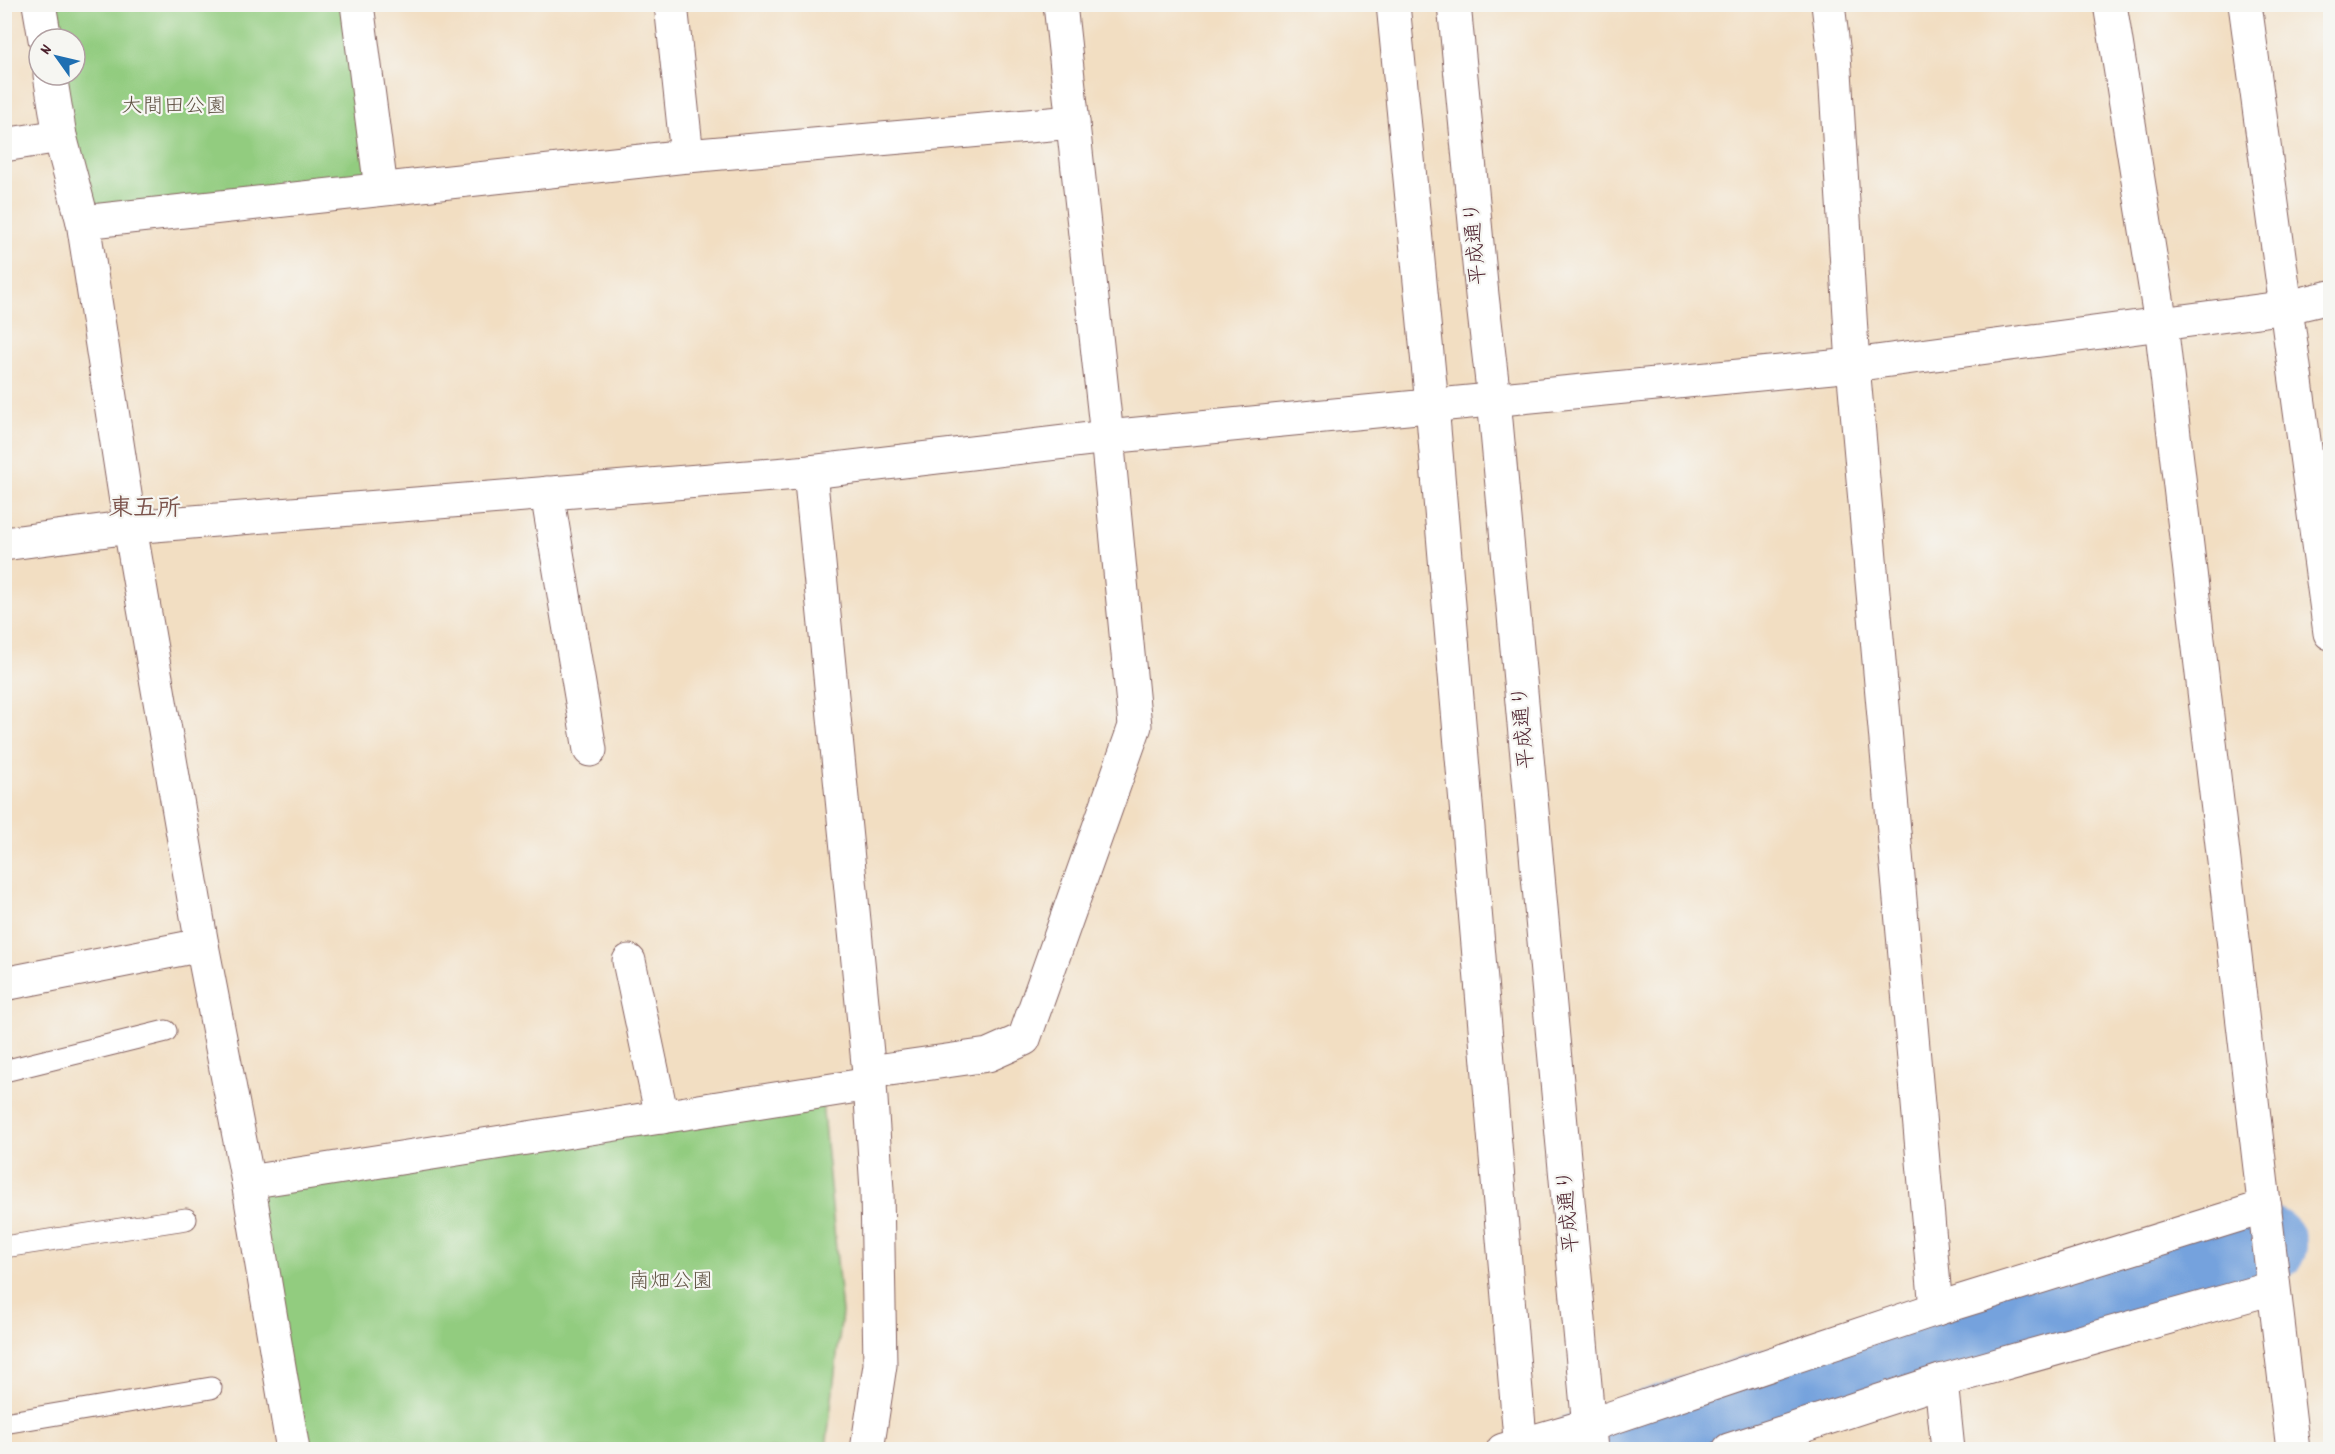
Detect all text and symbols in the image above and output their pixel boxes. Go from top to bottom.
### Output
north arrow [27,27,87,87]
text: N [35,40,58,60]
park label: 大間田公園 [122,93,227,123]
street label: 平成通り [1458,200,1496,286]
district label: 東五所 [109,493,181,527]
street label: 平成通り [1506,684,1544,770]
street label: 平成通り [1551,1168,1589,1254]
park label: 南畑公園 [629,1268,713,1298]

